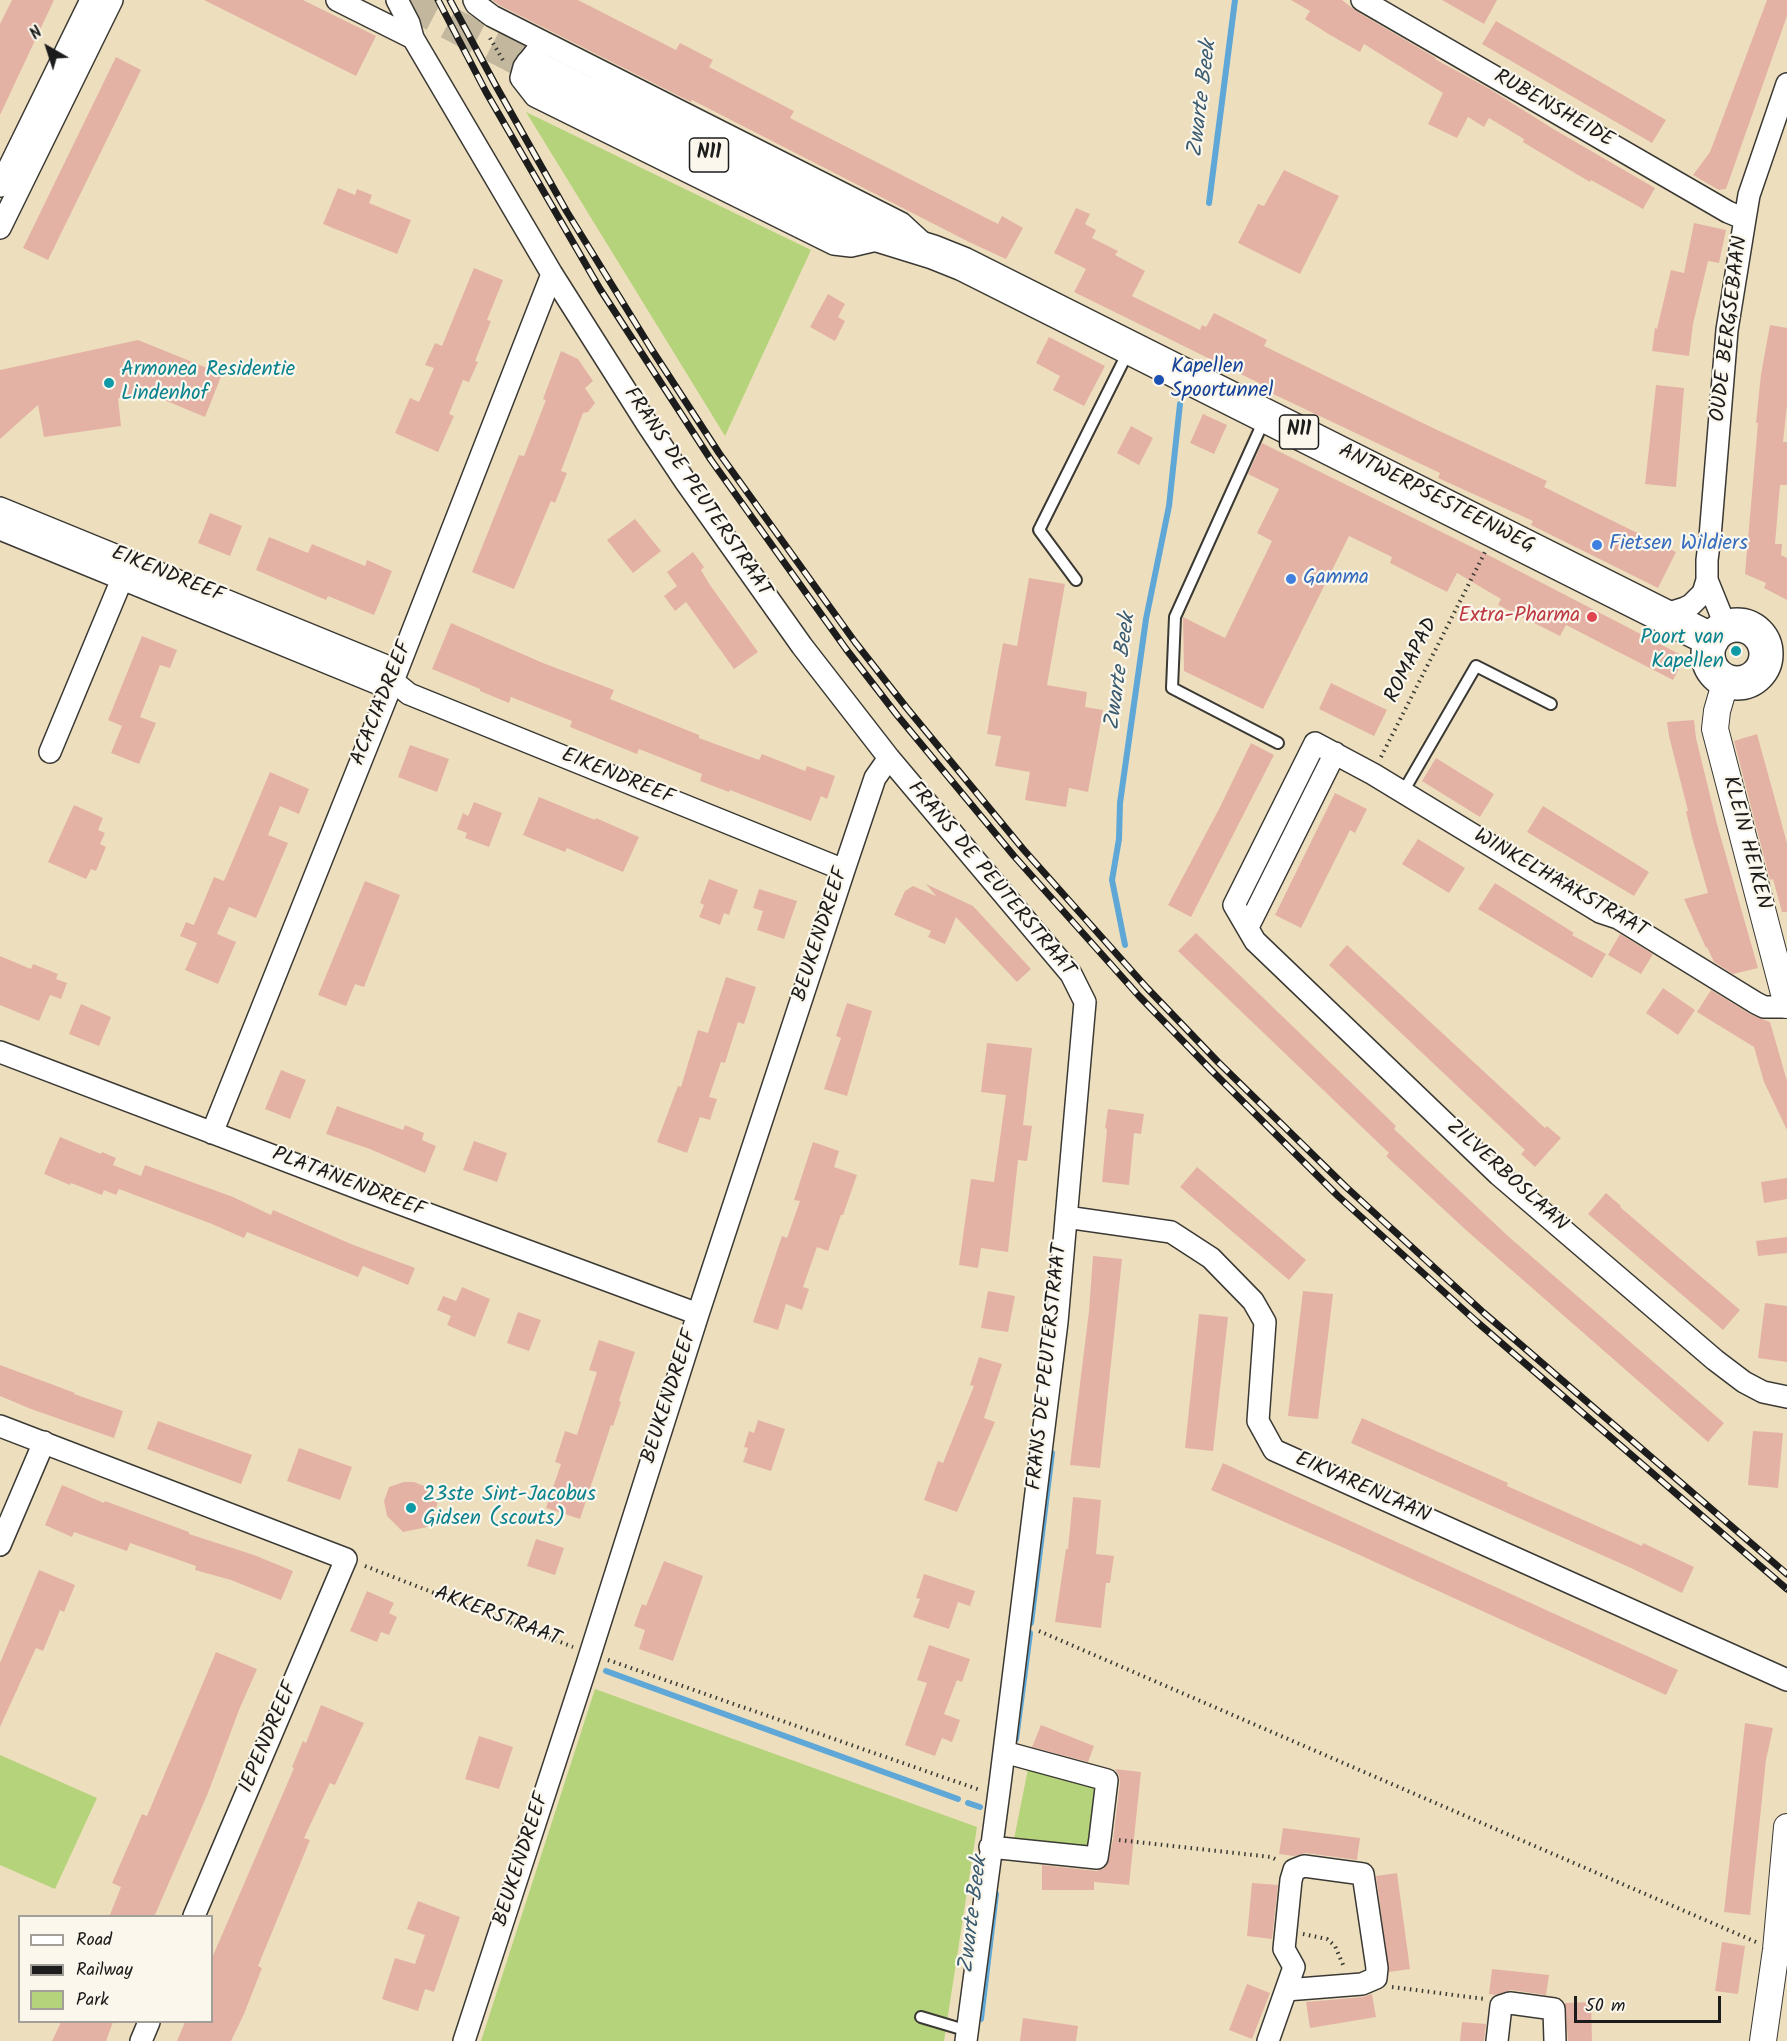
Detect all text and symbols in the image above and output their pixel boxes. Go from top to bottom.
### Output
north arrow [18,18,78,78]
text: N [25,21,48,47]
water label: Zwarte Beek [1184,39,1224,159]
street label: RUBENSHEIDE [1488,65,1618,155]
road number: N11 [690,138,728,172]
street label: OUDE BERGSEBAAN [1707,235,1755,423]
place label: Kapellen Spoortunnel [1171,355,1273,405]
place label: Armonea Residentie Lindenhof [121,358,295,408]
marker: Kapellen Spoortunnel [1152,373,1166,387]
marker: Armonea Residentie Lindenhof [102,376,116,390]
street label: FRANS DE PEUTERSTRAAT [616,383,776,603]
road number: N11 [1280,415,1318,449]
street label: ANTWERPSESTEENWEG [1334,440,1538,560]
place label: Fietsen Wildiers [1609,532,1748,558]
marker: Fietsen Wildiers [1590,538,1604,552]
street label: EIKENDREEF [107,542,227,610]
place label: Gamma [1303,566,1369,592]
marker: Gamma [1284,572,1298,586]
place label: Extra-Pharma [1458,604,1580,630]
marker: Extra-Pharma [1585,610,1599,624]
water label: Zwarte Beek [1101,612,1143,732]
street label: ROMAPAD [1381,614,1445,708]
place label: Poort van Kapellen [1640,626,1724,676]
street label: ACACIADREEF [347,638,419,770]
marker: Poort van Kapellen [1729,644,1743,658]
street label: EIKENDREEF [557,744,677,812]
street label: KLEIN HEIKEN [1715,774,1775,912]
street label: FRANS DE PEUTERSTRAAT [901,777,1079,983]
street label: WINKELHAAKSTRAAT [1469,825,1651,945]
street label: BEUKENDREEF [789,865,855,1005]
street label: ZILVERBOSLAAN [1440,1116,1572,1238]
street label: PLATANENDREEF [268,1143,428,1225]
street label: FRANS DE PEUTERSTRAAT [1024,1243,1074,1491]
street label: BEUKENDREEF [638,1327,704,1467]
street label: EIKVARENLAAN [1291,1448,1433,1530]
place label: 23ste Sint-Jacobus Gidsen (scouts) [423,1483,596,1533]
marker: 23ste Sint-Jacobus Gidsen (scouts) [404,1501,418,1515]
street label: AKKERSTRAAT [430,1582,564,1654]
street label: IEPENDREEF [235,1679,305,1797]
street label: BEUKENDREEF [490,1790,556,1930]
water label: Zwarte Beek [955,1855,995,1975]
legend [18,1915,213,2023]
text: Road [76,1926,112,1955]
text: Railway [76,1956,133,1985]
scale bar [1577,1984,1724,2022]
text: Park [76,1986,109,2015]
text: 50 m [1585,1992,1625,2021]

